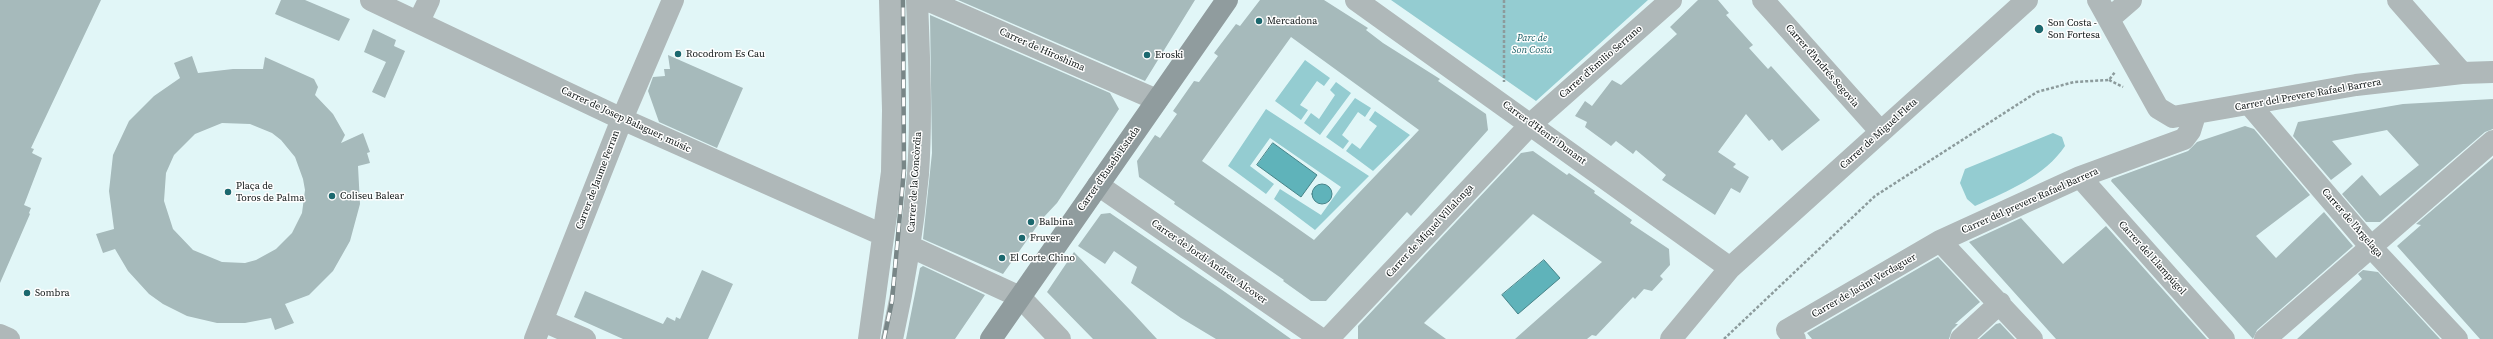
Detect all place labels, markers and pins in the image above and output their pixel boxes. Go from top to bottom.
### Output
place label: Mercadona [1267,15,1317,27]
marker: Mercadona [1254,16,1264,26]
place label: Son Costa - Son Fortesa [2048,17,2100,40]
marker: Son Costa - Son Fortesa [2033,23,2045,35]
place label: Rocodrom Es Cau [686,48,765,60]
marker: Rocodrom Es Cau [673,49,683,59]
place label: Eroski [1155,49,1183,61]
marker: Eroski [1142,50,1152,60]
place label: Plaça de Toros de Palma [236,180,304,204]
marker: Plaça de Toros de Palma [223,187,233,197]
place label: Coliseu Balear [340,190,404,202]
marker: Coliseu Balear [327,191,337,201]
place label: Balbina [1039,216,1073,228]
marker: Balbina [1026,217,1036,227]
place label: Fruver [1030,232,1060,244]
marker: Fruver [1017,233,1027,243]
place label: El Corte Chino [1010,252,1075,264]
marker: El Corte Chino [997,253,1007,263]
place label: Sombra [35,287,70,299]
marker: Sombra [22,288,32,298]

